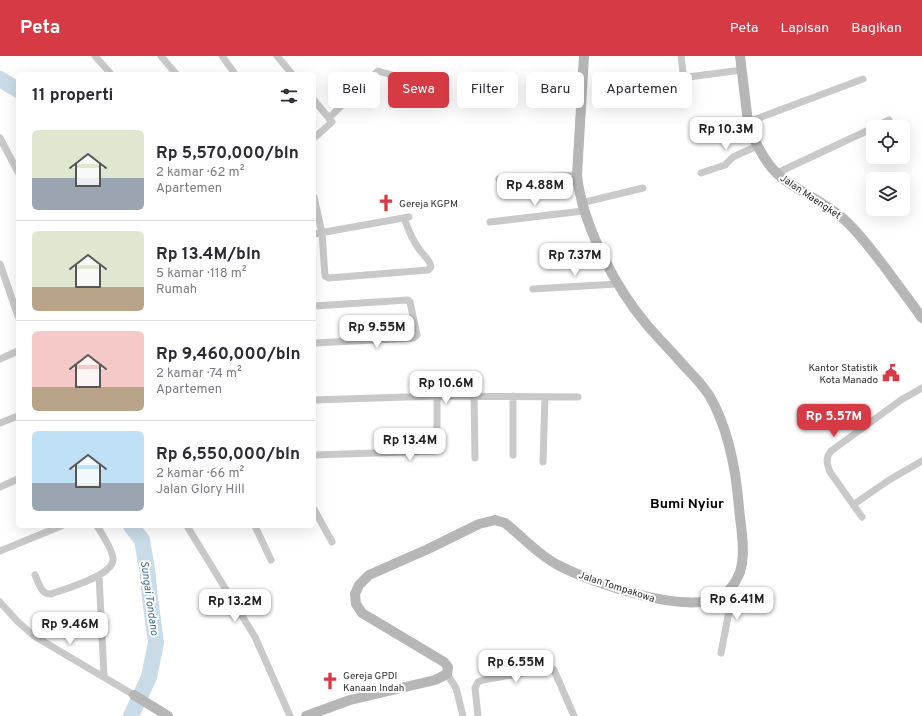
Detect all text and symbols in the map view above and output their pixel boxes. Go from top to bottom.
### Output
text: Peta [20,16,60,40]
text: Peta [730,20,758,37]
text: Lapisan [780,20,829,37]
text: Bagikan [851,20,902,37]
chip: Beli [328,72,380,108]
chip: Sewa [388,72,449,108]
chip: Filter [457,72,518,108]
chip: Baru [526,72,584,108]
chip: Apartemen [592,72,692,108]
text: 11 properti [32,85,113,107]
icon: filters [278,85,300,107]
pin: Rp 10.3M [685,117,767,151]
map controls [866,120,910,216]
button: locate [866,120,910,164]
text: Rp 10.3M [699,122,753,138]
text: Rp 5,570,000/bln [156,143,299,165]
icon: home [64,146,112,194]
text: 2 kamar · 62 m² [156,165,244,181]
street label: Jalan Maengket [777,172,843,223]
button: layers [866,172,910,216]
pin: Rp 4.88M [494,173,576,207]
text: Rp 4.88M [506,178,564,194]
text: Apartemen [156,181,222,197]
church icon: Gereja KGPM [376,193,396,213]
place label: Gereja KGPM [399,198,458,211]
pin: Rp 7.37M [534,243,616,277]
text: Rp 13.4M/bln [156,244,261,266]
icon: home [64,247,112,295]
text: Rp 7.37M [548,248,602,264]
text: 5 kamar · 118 m² [156,266,246,282]
text: Rumah [156,282,197,298]
pin: Rp 9.55M [336,315,418,349]
text: Rp 9.55M [348,320,406,336]
text: Rp 9,460,000/bln [156,344,301,366]
icon: home [64,347,112,395]
place label: Kantor Statistik Kota Manado [808,362,878,387]
public building icon: Kantor Statistik Kota Manado [881,363,901,383]
text: 2 kamar · 74 m² [156,366,242,382]
pin: Rp 10.6M [405,371,487,405]
text: Rp 10.6M [418,376,474,392]
text: Apartemen [156,382,222,398]
pin: Rp 5.57M [793,404,875,438]
text: Rp 5.57M [806,409,862,425]
pin: Rp 13.4M [369,428,451,462]
text: Rp 13.4M [383,433,437,449]
text: Rp 6,550,000/bln [156,444,300,466]
icon: home [64,447,112,495]
text: 2 kamar · 66 m² [156,466,244,482]
text: Jalan Glory Hill [156,482,245,498]
district label: Bumi Nyiur [650,496,724,513]
water label: Sungai Tondano [137,560,161,637]
street label: Jalan Tompakowa [577,569,656,606]
pin: Rp 6.41M [696,587,778,621]
pin: Rp 13.2M [194,589,276,623]
text: Rp 6.41M [710,592,764,608]
text: Rp 13.2M [208,594,262,610]
pin: Rp 9.46M [29,612,111,646]
text: Rp 9.46M [41,617,99,633]
pin: Rp 6.55M [475,650,557,684]
text: Rp 6.55M [487,655,545,671]
place label: Gereja GPDI Kanaan Indah [343,670,404,695]
church icon: Gereja GPDI Kanaan Indah [320,671,340,691]

